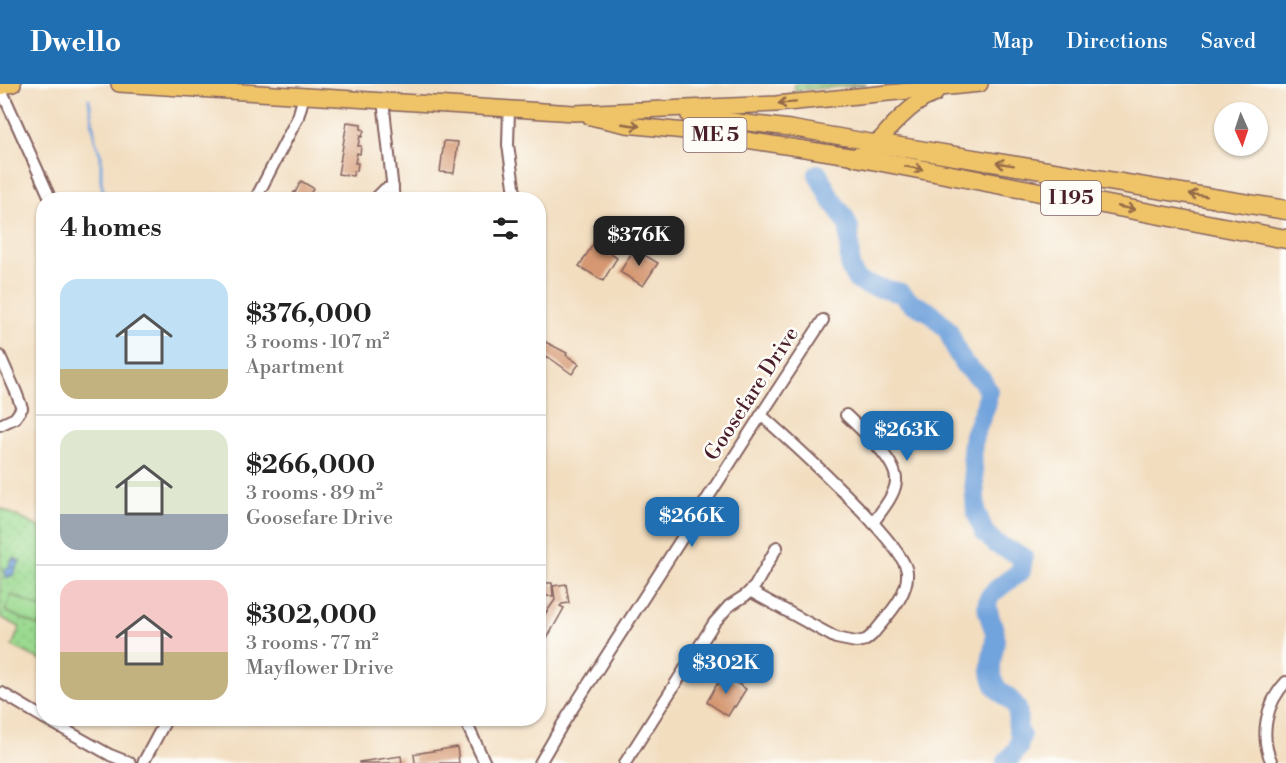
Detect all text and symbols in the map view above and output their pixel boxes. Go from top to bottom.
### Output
text: Dwello [30,25,121,60]
text: Map [992,29,1034,55]
text: Directions [1067,29,1168,55]
text: Saved [1201,29,1256,55]
one-way arrow [777,98,797,109]
north arrow [1214,102,1268,156]
map controls [1214,102,1268,156]
road number: ME 5 [684,118,746,152]
one-way arrow [620,120,640,131]
one-way arrow [996,158,1016,169]
one-way arrow [903,163,923,174]
road number: I 195 [1041,181,1101,215]
one-way arrow [1189,190,1208,201]
one-way arrow [1115,203,1135,214]
text: 4 homes [60,212,162,244]
icon: filters [489,212,522,245]
pin: $376K [597,216,681,267]
text: $376K [607,223,671,248]
text: $376,000 [246,298,372,330]
icon: home [108,303,180,375]
street label: Goosefare Drive [699,322,805,466]
text: 3 rooms · 107 m² [246,330,390,355]
text: Apartment [246,355,344,380]
pin: $263K [865,411,949,462]
text: $263K [874,418,940,443]
text: $266,000 [246,449,375,481]
icon: home [108,454,180,526]
text: 3 rooms · 89 m² [246,481,383,506]
pin: $266K [650,497,734,548]
text: $266K [659,504,725,529]
text: Goosefare Drive [246,506,393,531]
text: $302,000 [246,599,377,631]
icon: home [108,604,180,676]
text: 3 rooms · 77 m² [246,631,379,656]
pin: $302K [684,644,768,695]
text: $302K [693,651,759,676]
text: Mayflower Drive [246,656,394,681]

